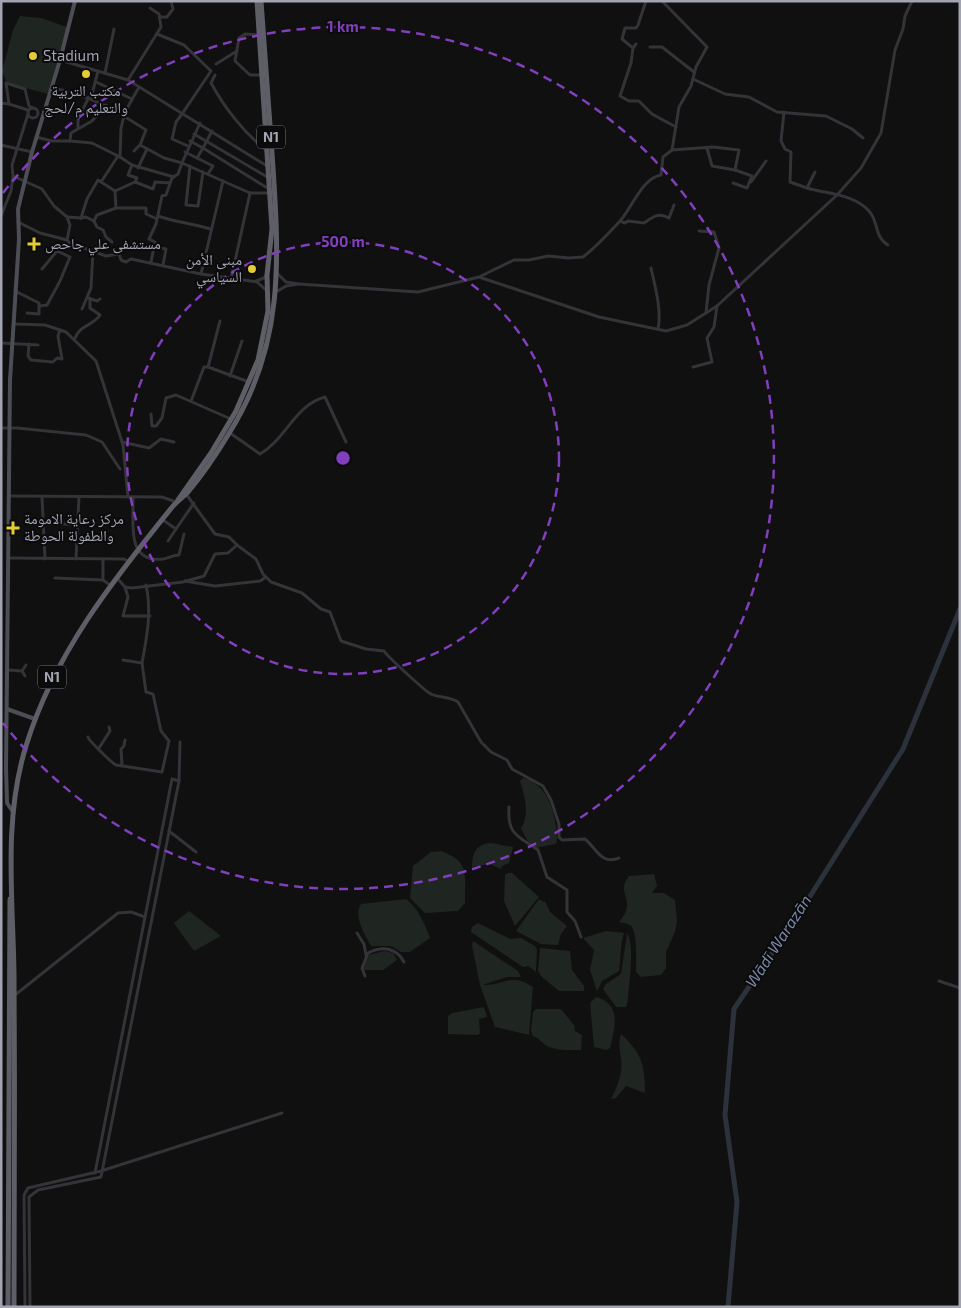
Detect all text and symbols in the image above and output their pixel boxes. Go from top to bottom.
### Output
text: 1 km [327,17,359,35]
place label: Stadium [43,46,99,64]
marker: Stadium [27,50,39,62]
marker: مكتب التربية والتعليم م/لحج [80,68,92,80]
place label: مكتب التربية والتعليم م/لحج [44,81,128,118]
road number: N1 [257,125,285,148]
text: 500 m [321,232,365,250]
place label: مستشفى علي جاحص [45,234,161,256]
marker: مستشفى علي جاحص [27,237,41,251]
place label: مبنى الأمن السياسي [186,250,242,289]
marker: مبنى الأمن السياسي [246,263,258,275]
centre of rings [334,449,352,467]
place label: مركز رعاية الامومة والطفولة الحوطة [24,509,124,545]
marker: مركز رعاية الامومة والطفولة الحوطة [6,521,20,535]
road number: N1 [38,666,66,689]
water label: Wādī Warazān [741,891,814,990]

